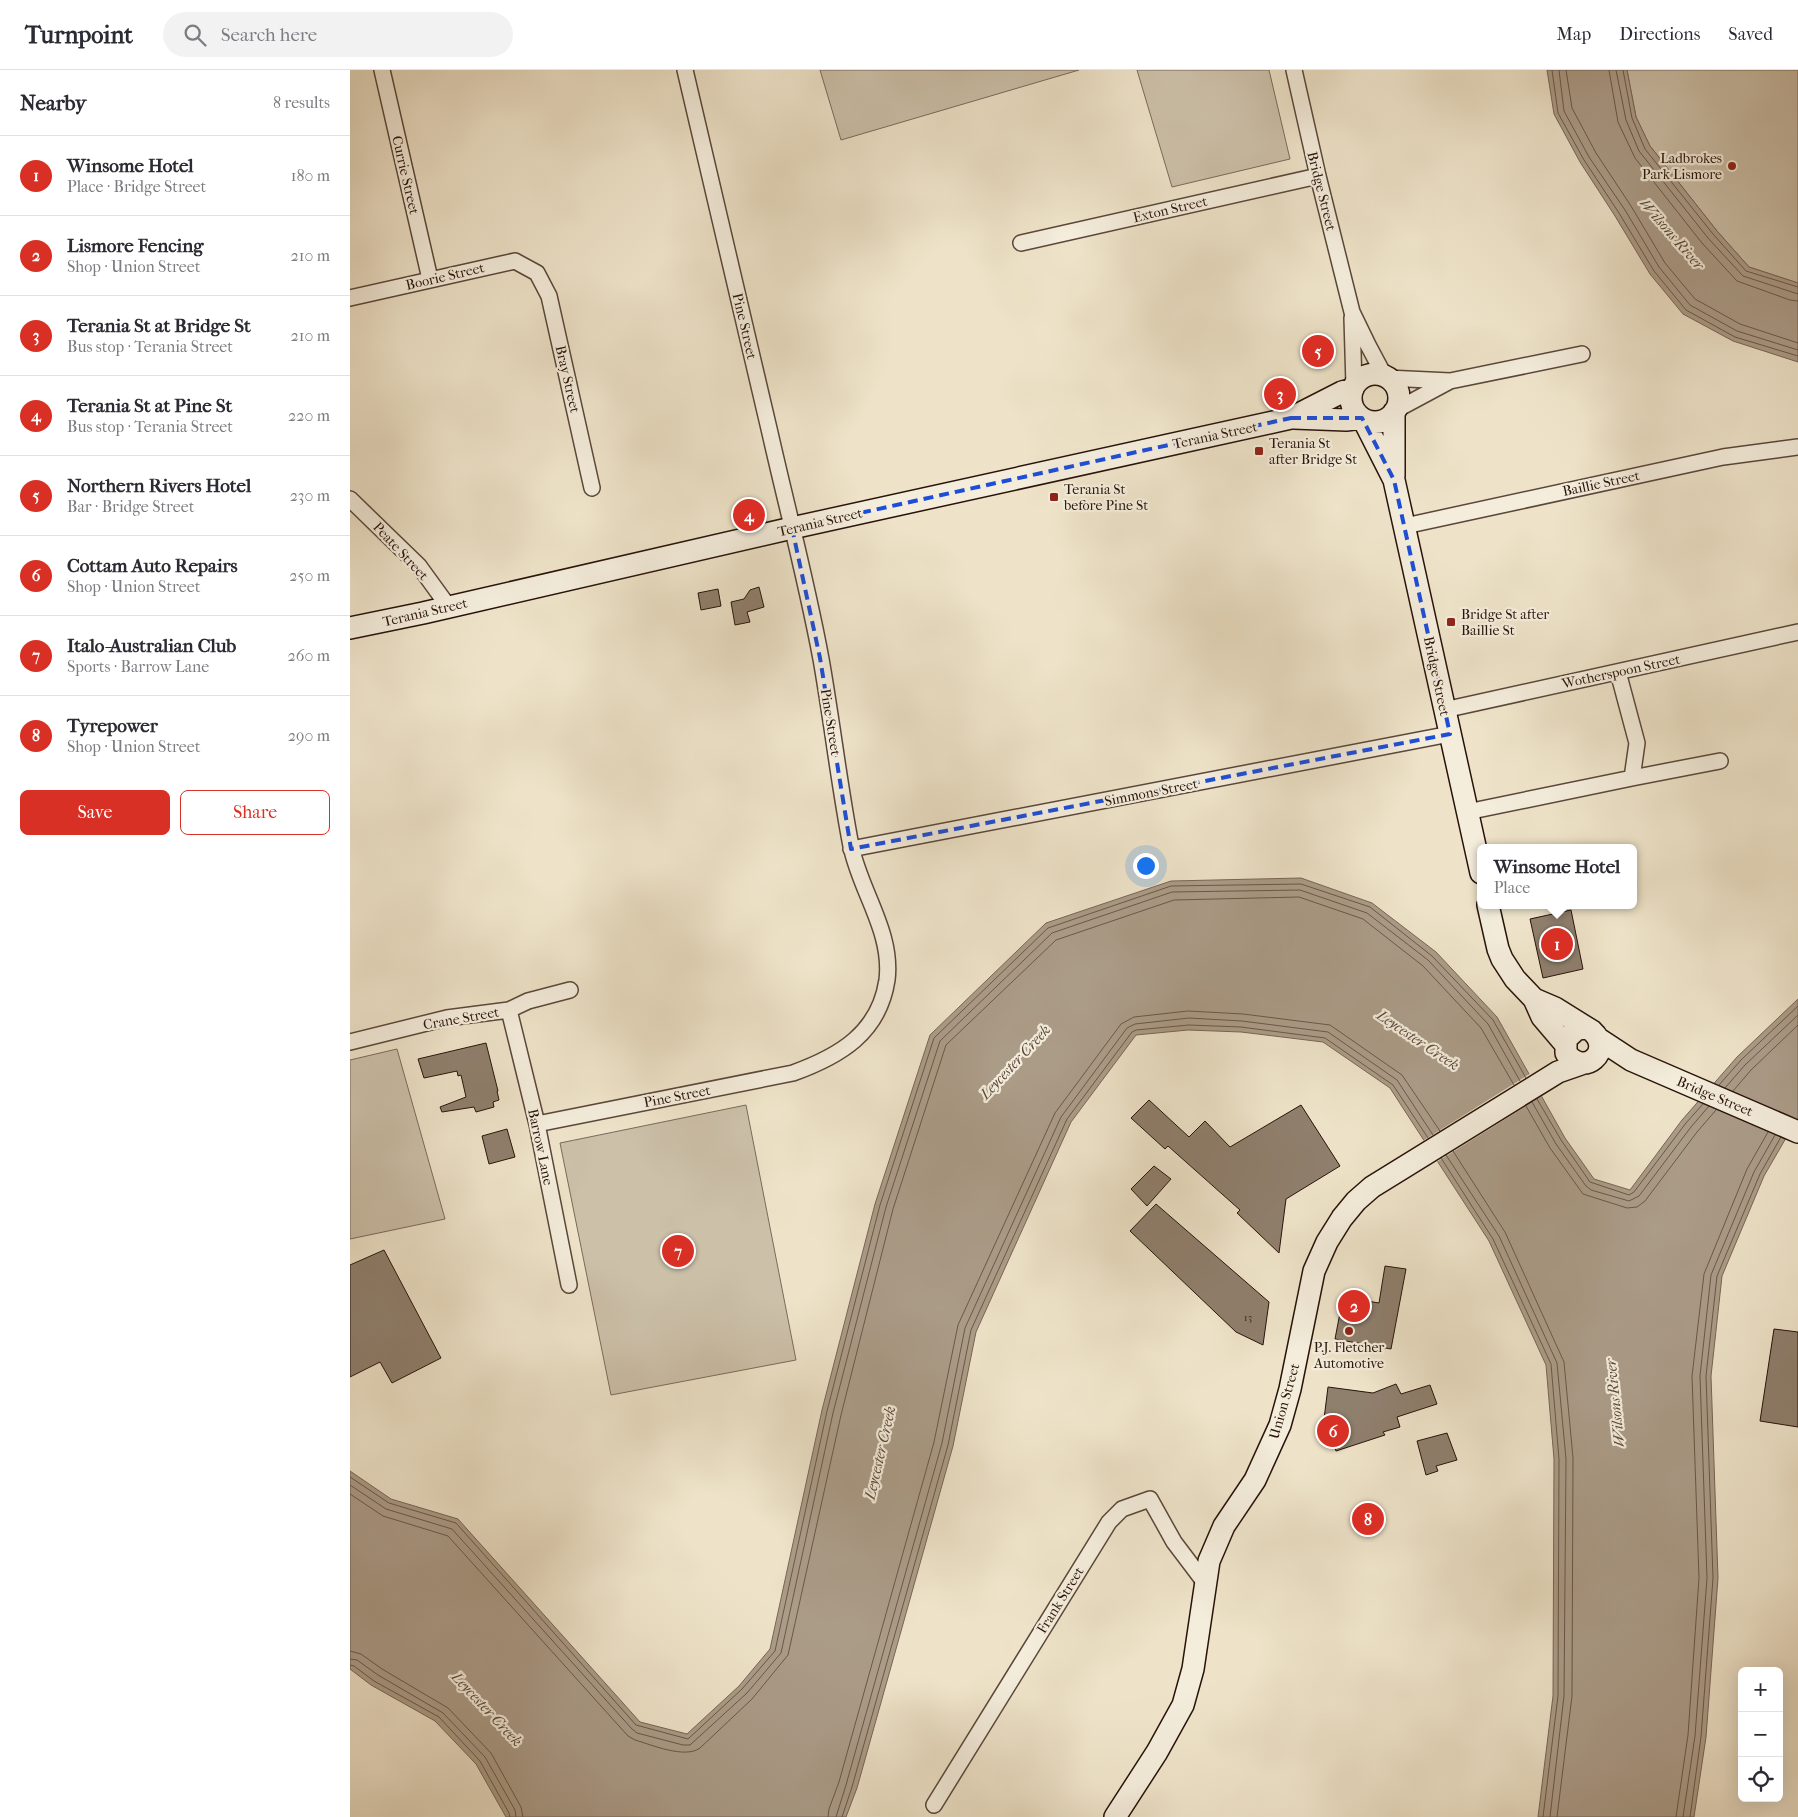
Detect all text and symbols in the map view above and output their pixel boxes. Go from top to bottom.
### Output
search box [163,12,513,57]
text: Turnpoint [25,21,133,49]
icon: search [181,21,209,49]
text: Search here [221,24,317,46]
text: Map [1557,24,1591,45]
text: Directions [1619,24,1700,45]
text: Saved [1728,24,1773,45]
text: Nearby [20,91,86,115]
text: 8 results [273,93,330,112]
street label: Currie Street [388,134,423,216]
street label: Bridge Street [1303,150,1340,233]
place label: Ladbrokes Park Lismore [1642,150,1722,183]
text: Winsome Hotel [67,155,194,177]
marker: Ladbrokes Park Lismore [1726,160,1738,172]
text: 1 [33,166,39,185]
text: 180 m [291,166,330,185]
text: Place · Bridge Street [67,177,206,196]
street label: Exton Street [1131,193,1209,226]
water label: Wilsons River [1636,195,1709,274]
text: Lismore Fencing [67,235,203,257]
text: 2 [32,246,40,265]
text: 210 m [291,246,330,265]
text: Shop · Union Street [67,257,200,276]
street label: Boorie Street [404,259,486,294]
street label: Pine Street [729,291,760,361]
text: Terania St at Bridge St [67,315,251,337]
text: 3 [33,326,39,345]
text: 210 m [291,326,330,345]
pin: 5 [1302,332,1334,370]
text: Bus stop · Terania Street [67,337,233,356]
street label: Bray Street [552,344,584,415]
pin: 3 [1264,375,1296,413]
text: Terania St at Pine St [67,395,232,417]
text: 4 [31,406,41,425]
text: 220 m [288,406,330,425]
text: Bus stop · Terania Street [67,417,233,436]
street label: Terania Street [1171,418,1259,453]
place label: Terania St after Bridge St [1269,435,1357,468]
marker: Terania St after Bridge St [1253,445,1265,457]
street label: Baillie Street [1561,467,1641,500]
text: Northern Rivers Hotel [67,475,251,497]
place label: Terania St before Pine St [1063,481,1148,514]
text: 5 [33,486,39,505]
text: 230 m [290,486,330,505]
marker: Terania St before Pine St [1048,491,1060,503]
pin: 4 [733,496,765,534]
text: Bar · Bridge Street [67,497,194,516]
street label: Terania Street [776,504,864,540]
street label: Peate Street [369,519,432,584]
text: Cottam Auto Repairs [67,555,238,577]
text: 6 [32,566,40,585]
text: 250 m [289,566,330,585]
text: Shop · Union Street [67,577,200,596]
street label: Terania Street [381,594,469,630]
place label: Bridge St after Baillie St [1461,606,1549,639]
marker: Bridge St after Baillie St [1445,616,1457,628]
text: Italo-Australian Club [67,635,236,657]
street label: Bridge Street [1420,635,1453,718]
text: 7 [32,646,40,665]
text: 260 m [288,646,330,665]
street label: Wotherspoon Street [1559,651,1682,693]
text: Sports · Barrow Lane [67,657,209,676]
street label: Pine Street [817,687,844,757]
text: Tyrepower [67,715,158,737]
text: 8 [32,726,40,745]
text: 290 m [288,726,330,745]
text: Shop · Union Street [67,737,200,756]
street label: Simmons Street [1103,775,1199,810]
button: Save [20,790,170,835]
button: Share [180,790,330,835]
popup [1477,844,1637,909]
your location [1133,853,1159,879]
text: Winsome Hotel [1494,856,1620,878]
text: Place [1494,878,1530,897]
pin: 1 [1541,925,1573,963]
street label: Crane Street [422,1003,500,1034]
water label: Leycester Creek [1373,1005,1463,1074]
water label: Leycester Creek [975,1021,1054,1104]
street label: Bridge Street [1674,1073,1755,1120]
street label: Pine Street [642,1082,712,1111]
street label: Barrow Lane [524,1107,557,1187]
pin: 7 [662,1232,694,1270]
pin: 2 [1338,1287,1370,1325]
house number: 13 [1244,1311,1252,1324]
marker: P.J. Fletcher Automotive [1343,1325,1355,1337]
place label: P.J. Fletcher Automotive [1313,1339,1384,1372]
water label: Wilsons River [1601,1357,1629,1448]
street label: Union Street [1266,1361,1303,1441]
water label: Leycester Creek [860,1404,900,1502]
pin: 6 [1317,1412,1349,1450]
pin: 8 [1352,1500,1384,1538]
street label: Frank Street [1033,1564,1088,1637]
water label: Leycester Creek [447,1667,526,1750]
map controls [1738,1667,1783,1802]
button: + [1738,1667,1783,1712]
button: − [1738,1712,1783,1757]
button: locate [1738,1757,1783,1802]

